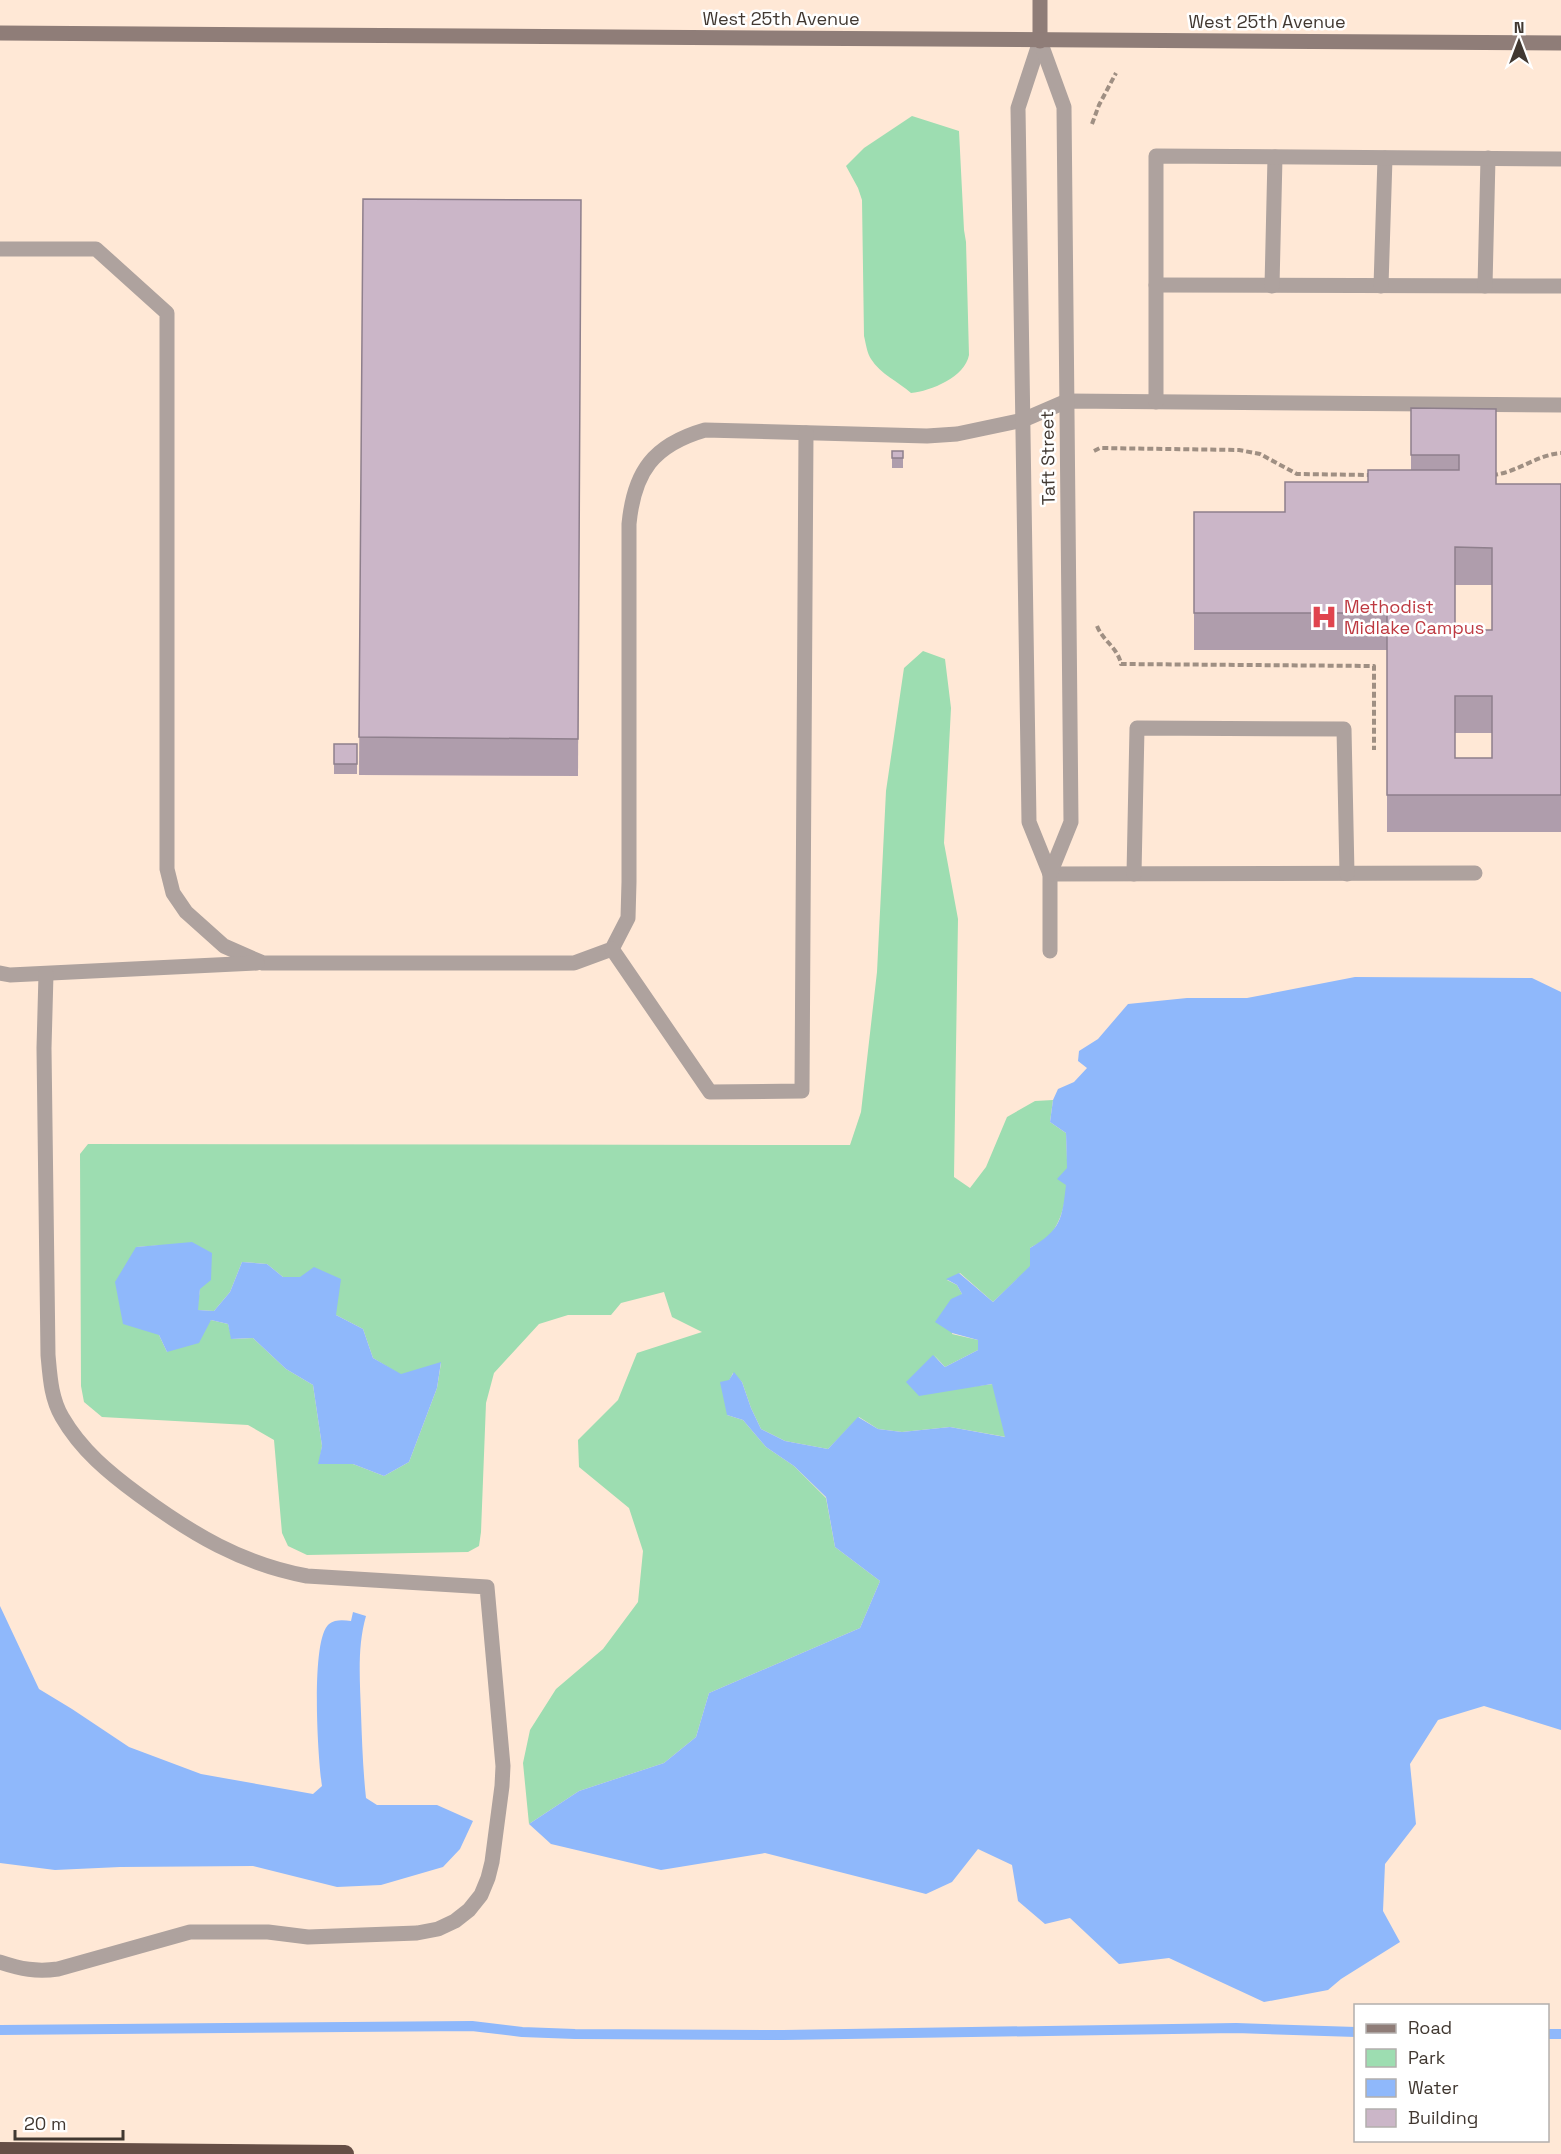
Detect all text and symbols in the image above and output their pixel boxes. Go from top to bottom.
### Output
street label: West 25th Avenue [702,7,860,30]
street label: West 25th Avenue [1188,10,1346,33]
north arrow [1489,12,1549,72]
text: N [1514,17,1524,38]
street label: Taft Street [1035,411,1060,505]
place label: Methodist Midlake Campus [1344,595,1484,639]
hospital icon: Methodist Midlake Campus [1309,602,1339,632]
legend [1354,2004,1549,2142]
text: Road [1408,2016,1452,2039]
text: Park [1408,2046,1446,2069]
text: Water [1408,2076,1459,2099]
scale bar [15,2103,123,2141]
text: Building [1408,2106,1478,2129]
text: 20 m [24,2112,67,2135]

